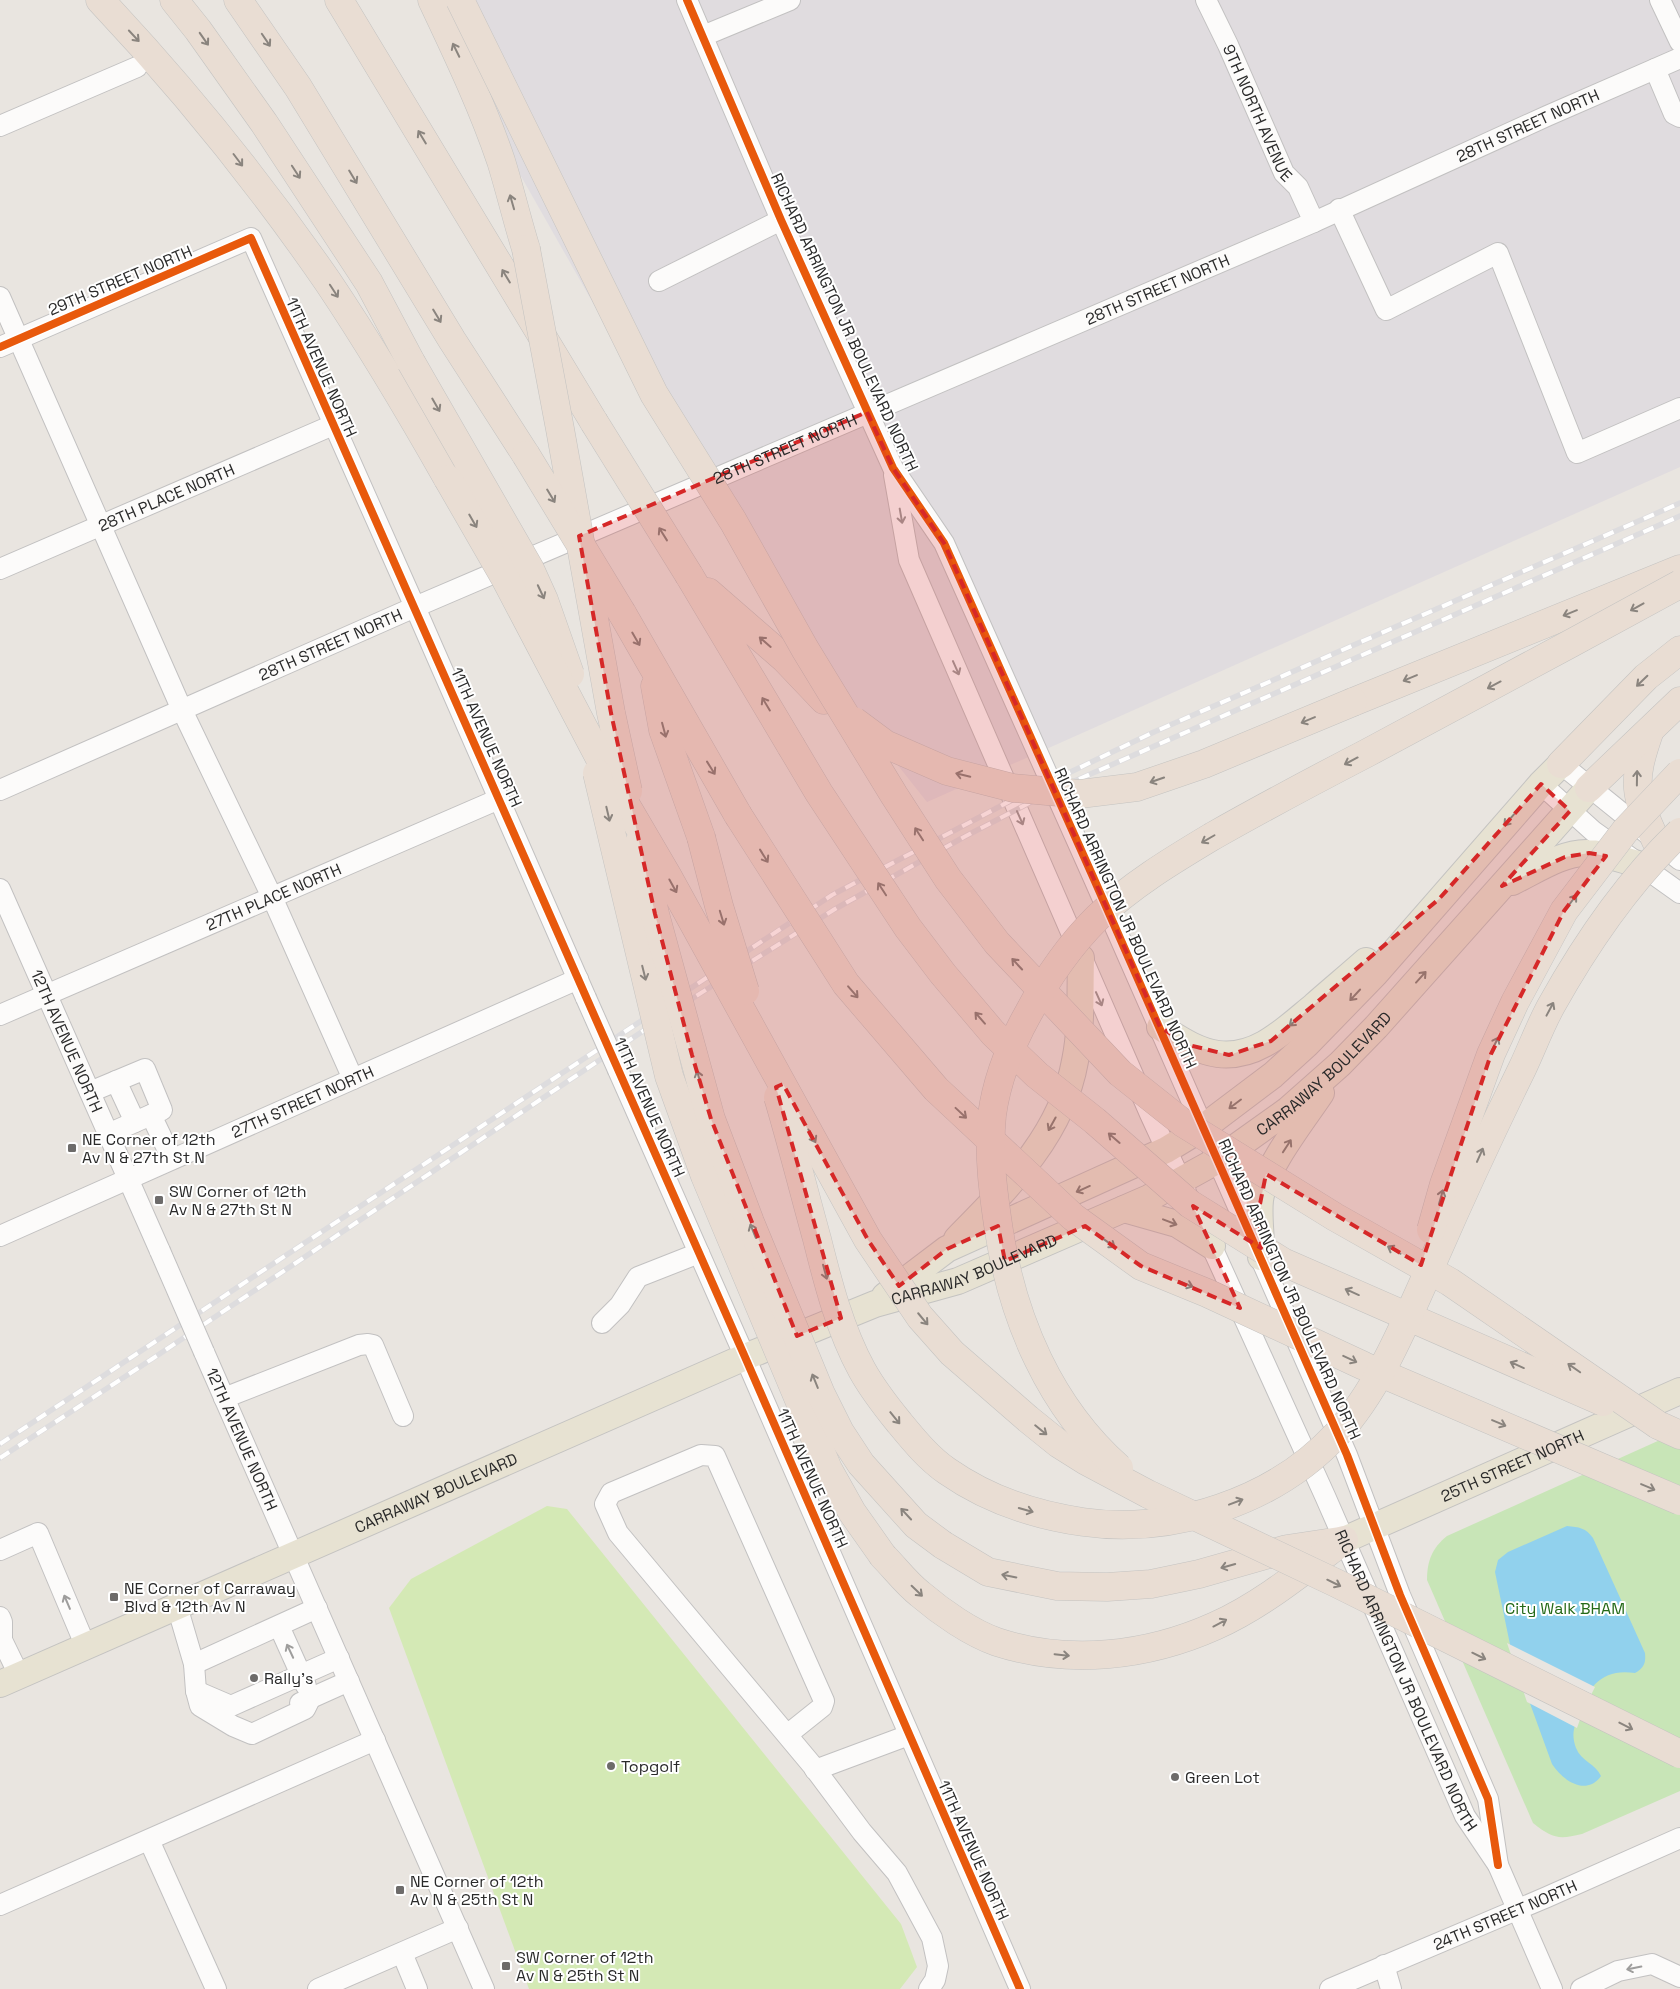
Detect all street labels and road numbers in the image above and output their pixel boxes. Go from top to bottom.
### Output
street label: 9TH NORTH AVENUE [1218,41,1297,186]
street label: 28TH STREET NORTH [1453,84,1603,167]
street label: RICHARD ARRINGTON JR BOULEVARD NORTH [766,169,923,475]
street label: 29TH STREET NORTH [45,241,195,320]
street label: 28TH STREET NORTH [1082,249,1233,330]
street label: 11TH AVENUE NORTH [281,294,362,440]
street label: 28TH STREET NORTH [710,409,860,489]
street label: 28TH PLACE NORTH [95,459,238,536]
street label: 28TH STREET NORTH [255,604,406,686]
street label: 11TH AVENUE NORTH [446,664,527,810]
street label: RICHARD ARRINGTON JR BOULEVARD NORTH [1049,764,1202,1072]
street label: 27TH PLACE NORTH [203,859,345,936]
street label: 12TH AVENUE NORTH [26,966,107,1116]
street label: CARRAWAY BOULEVARD [1252,1007,1396,1141]
street label: 11TH AVENUE NORTH [609,1034,690,1180]
street label: 27TH STREET NORTH [228,1061,377,1143]
street label: RICHARD ARRINGTON JR BOULEVARD NORTH [1213,1135,1366,1443]
street label: CARRAWAY BOULEVARD [889,1229,1060,1310]
street label: 12TH AVENUE NORTH [201,1364,282,1514]
street label: 11TH AVENUE NORTH [772,1405,853,1551]
street label: 25TH STREET NORTH [1438,1425,1587,1507]
street label: CARRAWAY BOULEVARD [351,1448,521,1538]
street label: RICHARD ARRINGTON JR BOULEVARD NORTH [1330,1526,1482,1835]
street label: 11TH AVENUE NORTH [933,1777,1014,1923]
street label: 24TH STREET NORTH [1430,1875,1580,1955]

